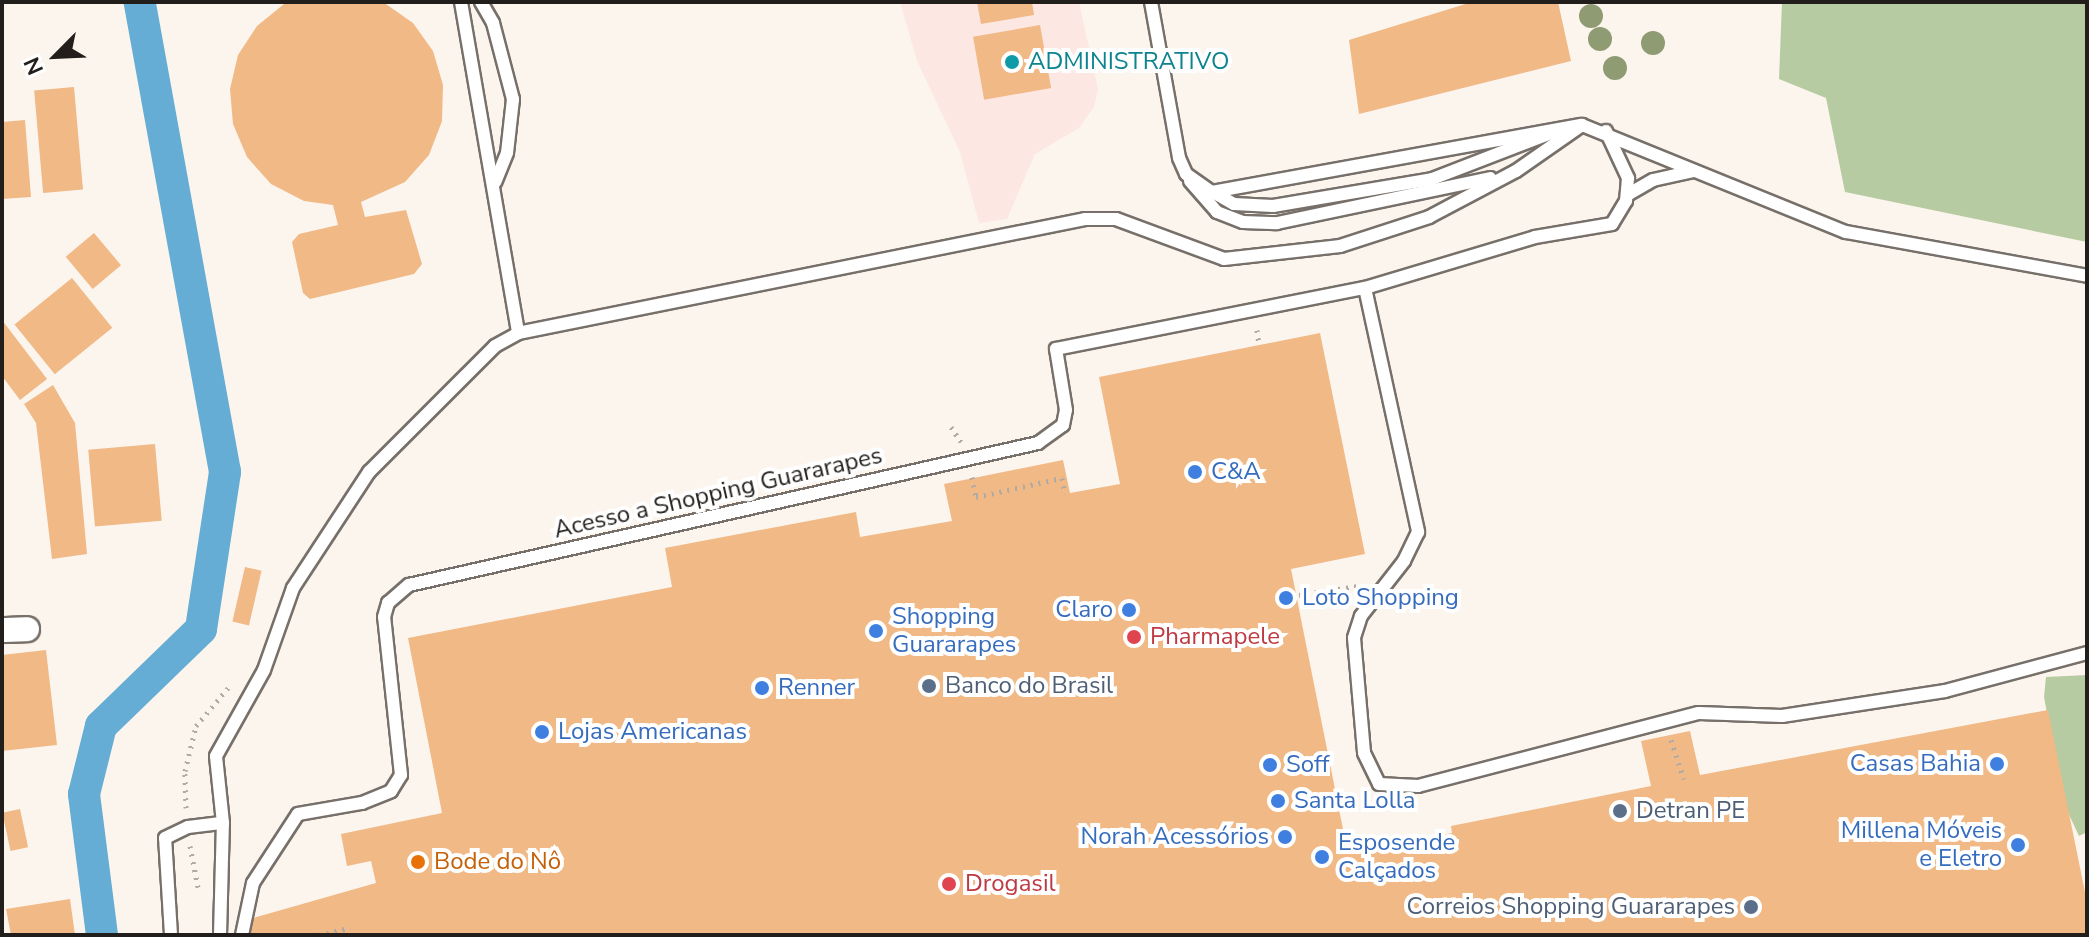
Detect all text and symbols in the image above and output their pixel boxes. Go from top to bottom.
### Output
north arrow [16,16,96,96]
place label: ADMINISTRATIVO [1028,48,1229,76]
text: N [17,52,51,79]
marker: ADMINISTRATIVO [1003,53,1021,71]
street label: Acesso a Shopping Guararapes [551,441,885,545]
place label: C&A [1211,458,1261,486]
marker: C&A [1186,463,1204,481]
place label: Loto Shopping [1302,584,1459,612]
marker: Loto Shopping [1277,589,1295,607]
place label: Claro [1055,596,1113,624]
marker: Claro [1120,601,1138,619]
place label: Shopping Guararapes [892,603,1016,659]
marker: Shopping Guararapes [867,622,885,640]
place label: Pharmapele [1150,623,1280,651]
marker: Pharmapele [1125,628,1143,646]
place label: Banco do Brasil [945,672,1113,700]
place label: Renner [778,674,855,702]
marker: Banco do Brasil [920,677,938,695]
marker: Renner [753,679,771,697]
place label: Lojas Americanas [558,718,747,746]
marker: Lojas Americanas [533,723,551,741]
place label: Casas Bahia [1850,750,1981,778]
place label: Soff [1286,751,1330,779]
marker: Casas Bahia [1988,755,2006,773]
marker: Soff [1261,756,1279,774]
place label: Santa Lolla [1294,787,1416,815]
marker: Santa Lolla [1269,792,1287,810]
place label: Detran PE [1636,797,1745,825]
marker: Detran PE [1611,802,1629,820]
place label: Millena Móveis e Eletro [1841,817,2002,873]
place label: Norah Acessórios [1080,823,1269,851]
marker: Norah Acessórios [1276,828,1294,846]
place label: Esposende Calçados [1338,829,1455,885]
marker: Millena Móveis e Eletro [2009,836,2027,854]
place label: Bode do Nô [434,848,561,876]
marker: Esposende Calçados [1313,848,1331,866]
marker: Bode do Nô [409,853,427,871]
place label: Drogasil [965,870,1056,898]
marker: Drogasil [940,875,958,893]
place label: Correios Shopping Guararapes [1406,893,1735,921]
marker: Correios Shopping Guararapes [1742,898,1760,916]

